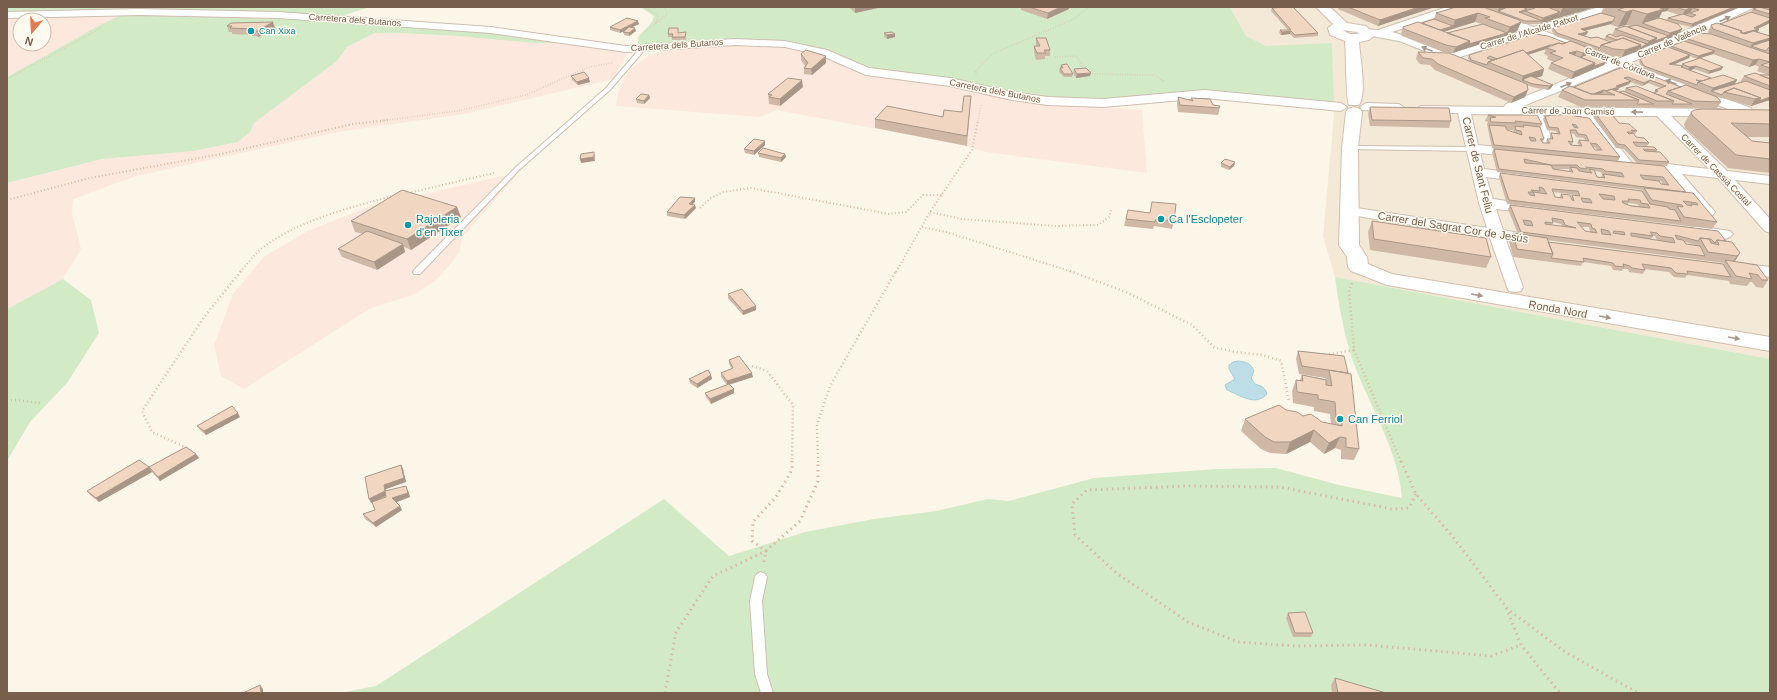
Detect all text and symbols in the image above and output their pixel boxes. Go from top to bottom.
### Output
north arrow [12,12,52,52]
street label: Carretera dels Butanos [308,12,402,28]
street label: Carrer de l'Alcalde Patxot [1479,12,1580,52]
one-way arrow [1719,15,1731,22]
street label: Carrer de València [1636,22,1708,60]
marker: Can Xixa [246,26,256,36]
place label: Can Xixa [259,26,296,36]
text: N [23,35,35,48]
street label: Carretera dels Butanos [630,37,724,53]
one-way arrow [1421,45,1433,51]
street label: Carrer de Còrdova [1583,45,1657,81]
street label: Carretera dels Butanos [949,77,1042,105]
one-way arrow [1664,79,1676,85]
one-way arrow [1561,82,1572,88]
street label: Carrer de Joan Camisó [1521,105,1615,117]
one-way arrow [1630,109,1643,115]
street label: Carrer de Sant Feliu [1460,115,1496,215]
street label: Carrer de Cassià Costal [1679,132,1753,208]
street label: Carrer del Sagrat Cor de Jesús [1377,209,1530,245]
place label: Rajoleria d'en Tixer [416,213,464,238]
place label: Ca l'Esclopeter [1169,213,1243,225]
marker: Ca l'Esclopeter [1156,214,1166,224]
marker: Rajoleria d'en Tixer [403,220,413,230]
one-way arrow [1471,292,1483,298]
street label: Ronda Nord [1528,298,1588,320]
one-way arrow [1599,314,1611,320]
one-way arrow [1727,336,1740,342]
place label: Can Ferriol [1348,413,1402,425]
marker: Can Ferriol [1335,414,1345,424]

